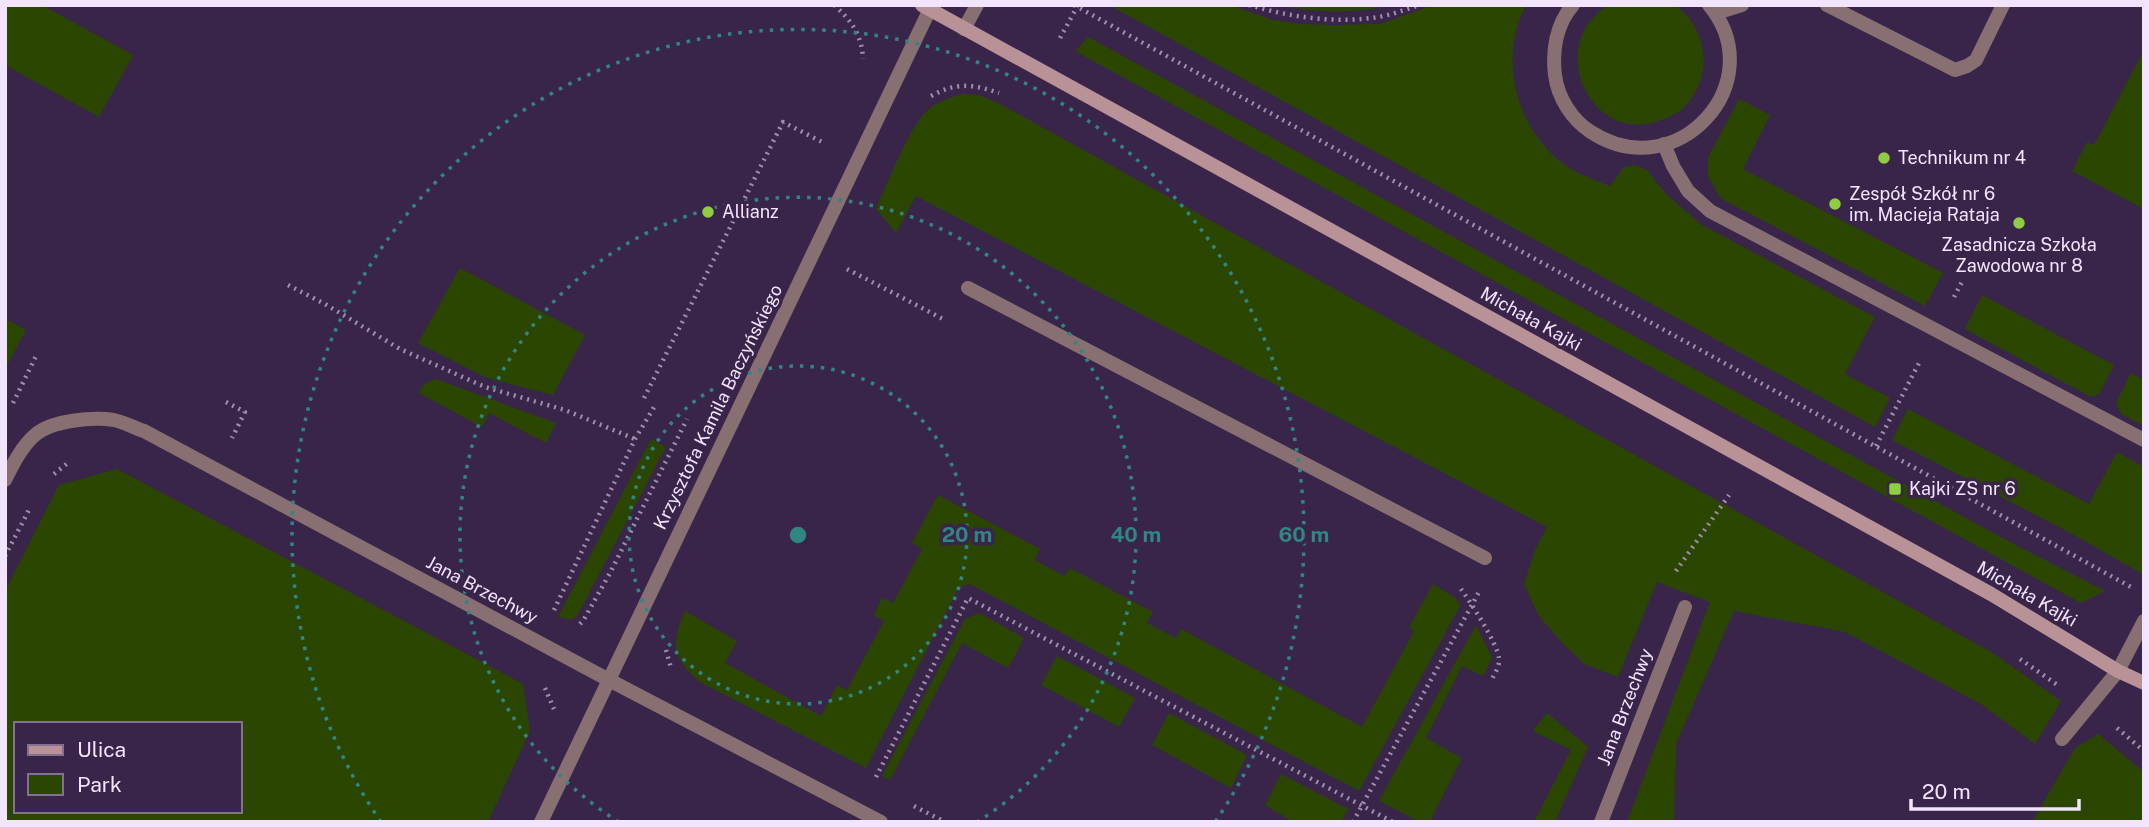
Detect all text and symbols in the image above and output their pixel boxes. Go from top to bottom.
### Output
place label: Technikum nr 4 [1898,147,2026,168]
marker: Technikum nr 4 [1876,150,1892,166]
place label: Zespół Szkół nr 6 im. Macieja Rataja [1849,183,2000,225]
marker: Zespół Szkół nr 6 im. Macieja Rataja [1827,196,1843,212]
place label: Allianz [722,201,779,222]
marker: Allianz [700,204,716,220]
marker: Zasadnicza Szkoła Zawodowa nr 8 [2011,215,2027,231]
place label: Zasadnicza Szkoła Zawodowa nr 8 [1941,234,2097,276]
street label: Krzysztofa Kamila Baczyńskiego [649,281,786,533]
street label: Michała Kajki [1477,282,1585,355]
place label: Kajki ZS nr 6 [1909,478,2016,499]
marker: Kajki ZS nr 6 [1887,481,1903,497]
text: 20 m [942,522,992,547]
text: 40 m [1111,522,1161,547]
text: 60 m [1279,522,1329,547]
centre of rings [786,523,810,547]
street label: Jana Brzechwy [423,551,542,628]
street label: Michała Kajki [1973,556,2081,631]
street label: Jana Brzechwy [1593,645,1657,768]
legend [14,722,242,813]
text: Ulica [77,737,126,762]
scale bar [1911,768,2079,812]
text: Park [77,772,122,797]
text: 20 m [1922,779,1971,804]

